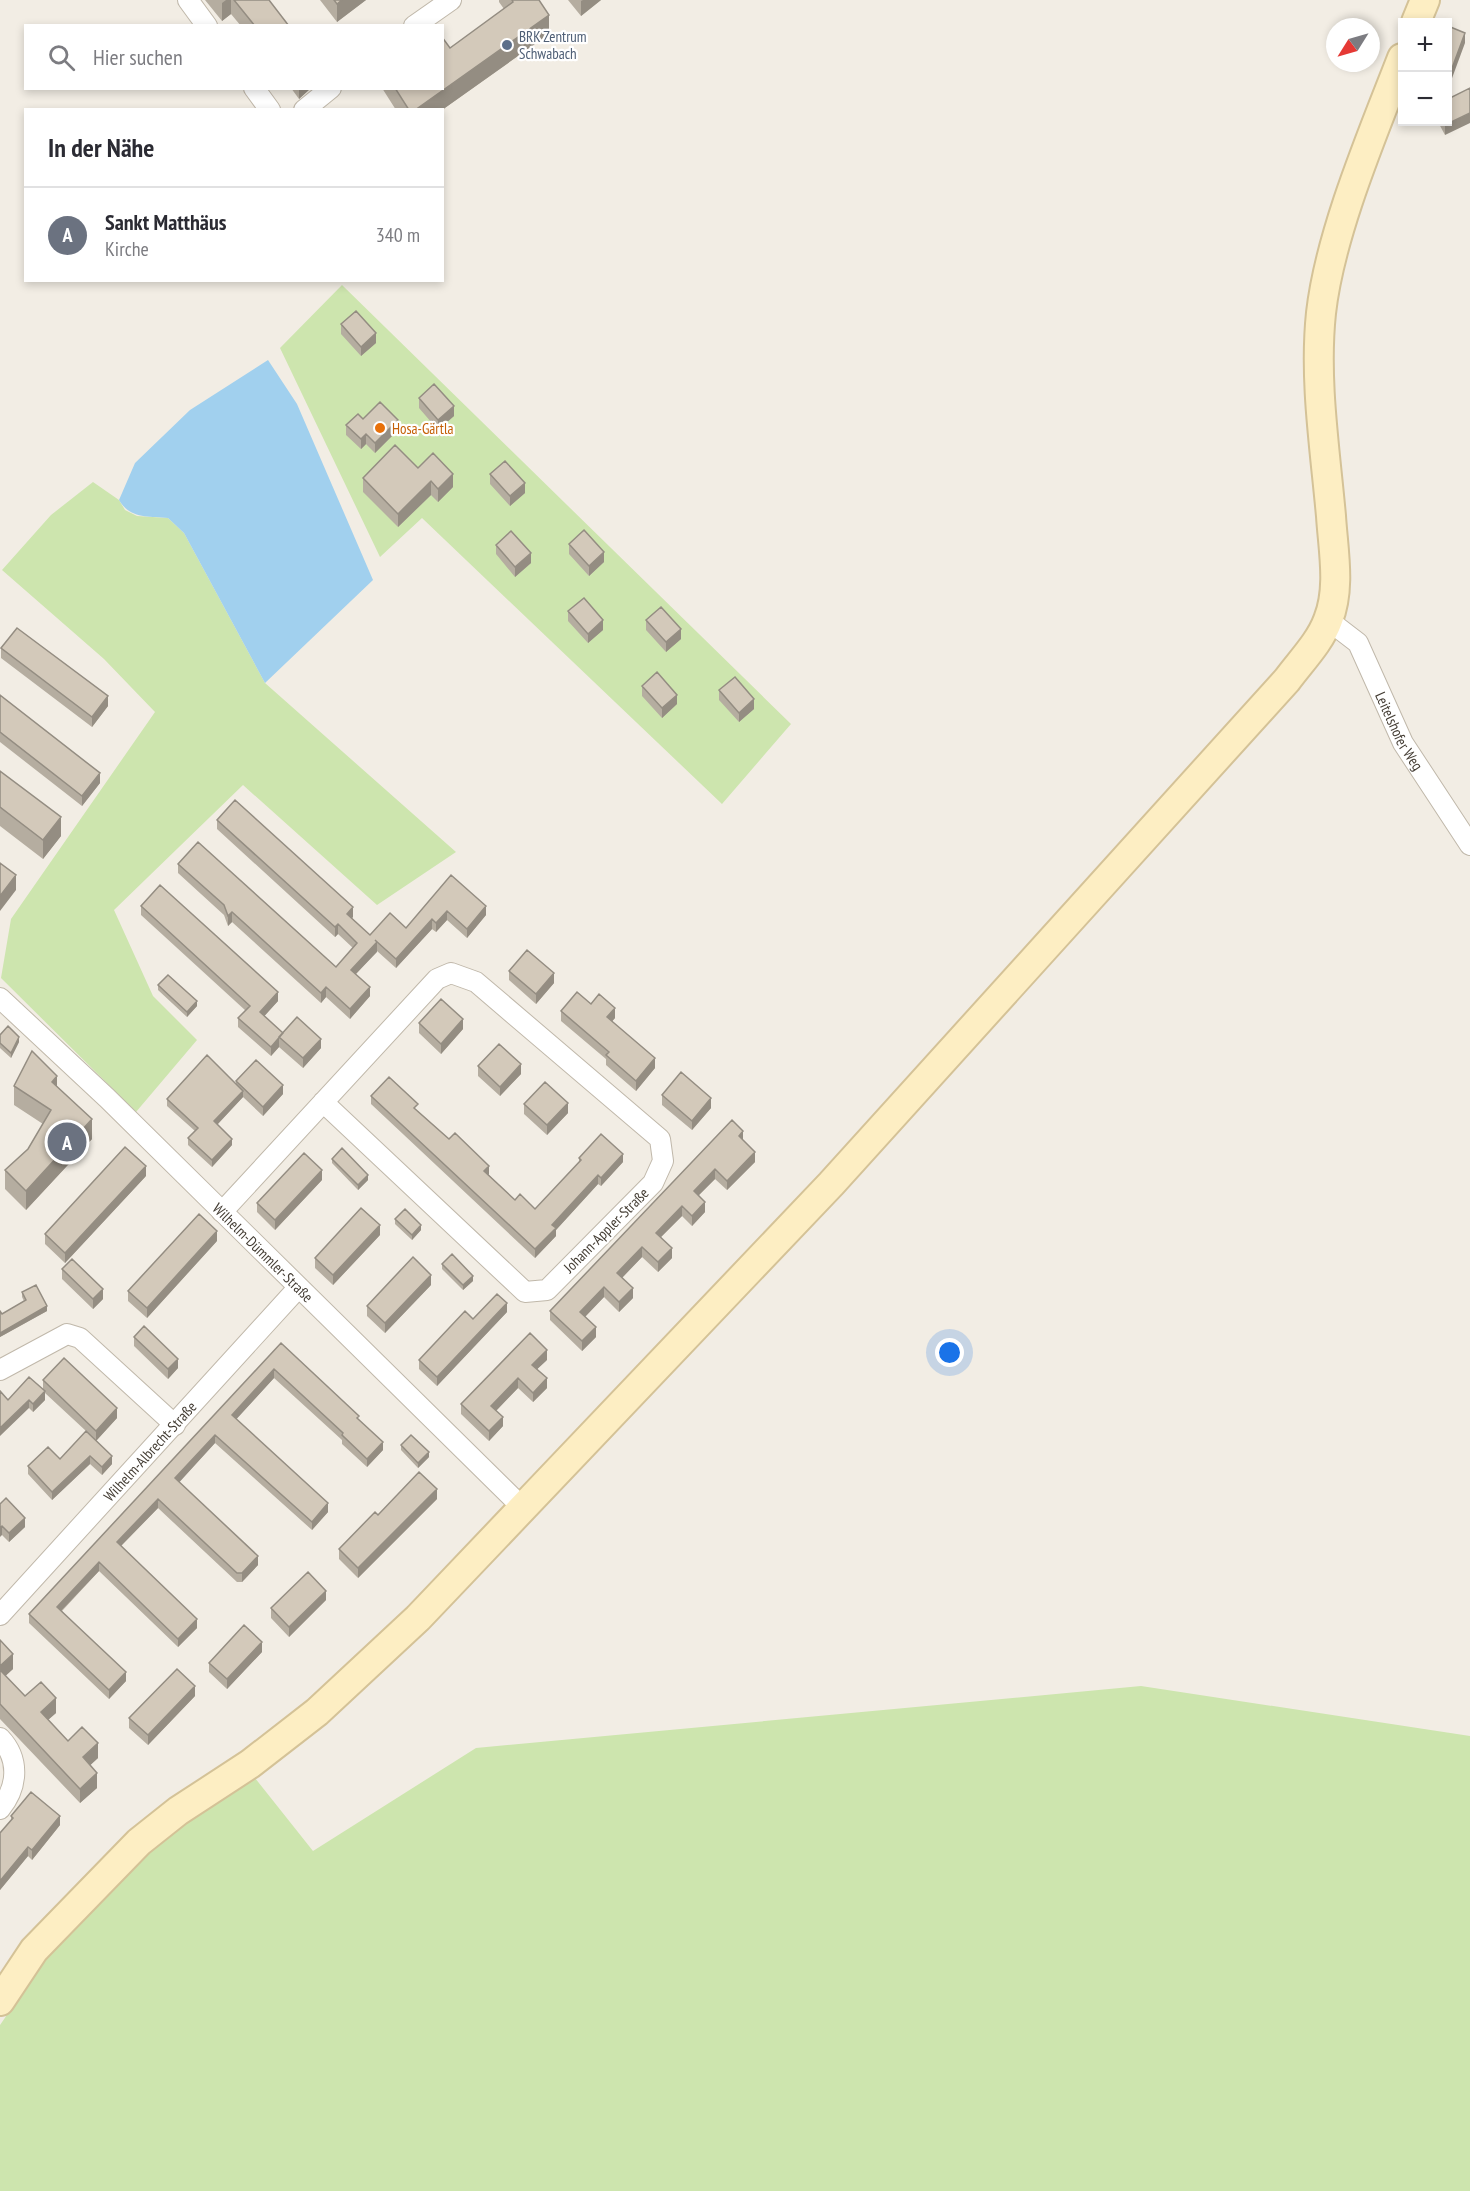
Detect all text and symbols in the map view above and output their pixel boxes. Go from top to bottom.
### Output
north arrow [1326,18,1380,72]
map controls [1398,18,1452,126]
button: + [1398,18,1452,72]
search box [24,24,444,90]
place label: BRK Zentrum Schwabach [519,27,587,63]
marker: BRK Zentrum Schwabach [500,38,514,52]
icon: search [45,41,78,74]
text: Hier suchen [93,43,183,71]
button: − [1398,72,1452,126]
text: In der Nähe [48,131,154,164]
text: Sankt Matthäus [105,208,226,236]
text: A [62,222,73,248]
text: 340 m [376,222,420,248]
text: Kirche [105,236,149,262]
place label: Hosa-Gärtla [392,419,453,438]
marker: Hosa-Gärtla [373,421,387,435]
street label: Leitelshofer Weg [1372,689,1428,774]
pin: A [48,1120,86,1164]
street label: Johann-Appler-Straße [559,1183,653,1277]
street label: Wilhelm-Dümmler-Straße [209,1198,318,1306]
your location [935,1338,964,1367]
street label: Wilhelm-Albrecht-Straße [99,1397,200,1505]

